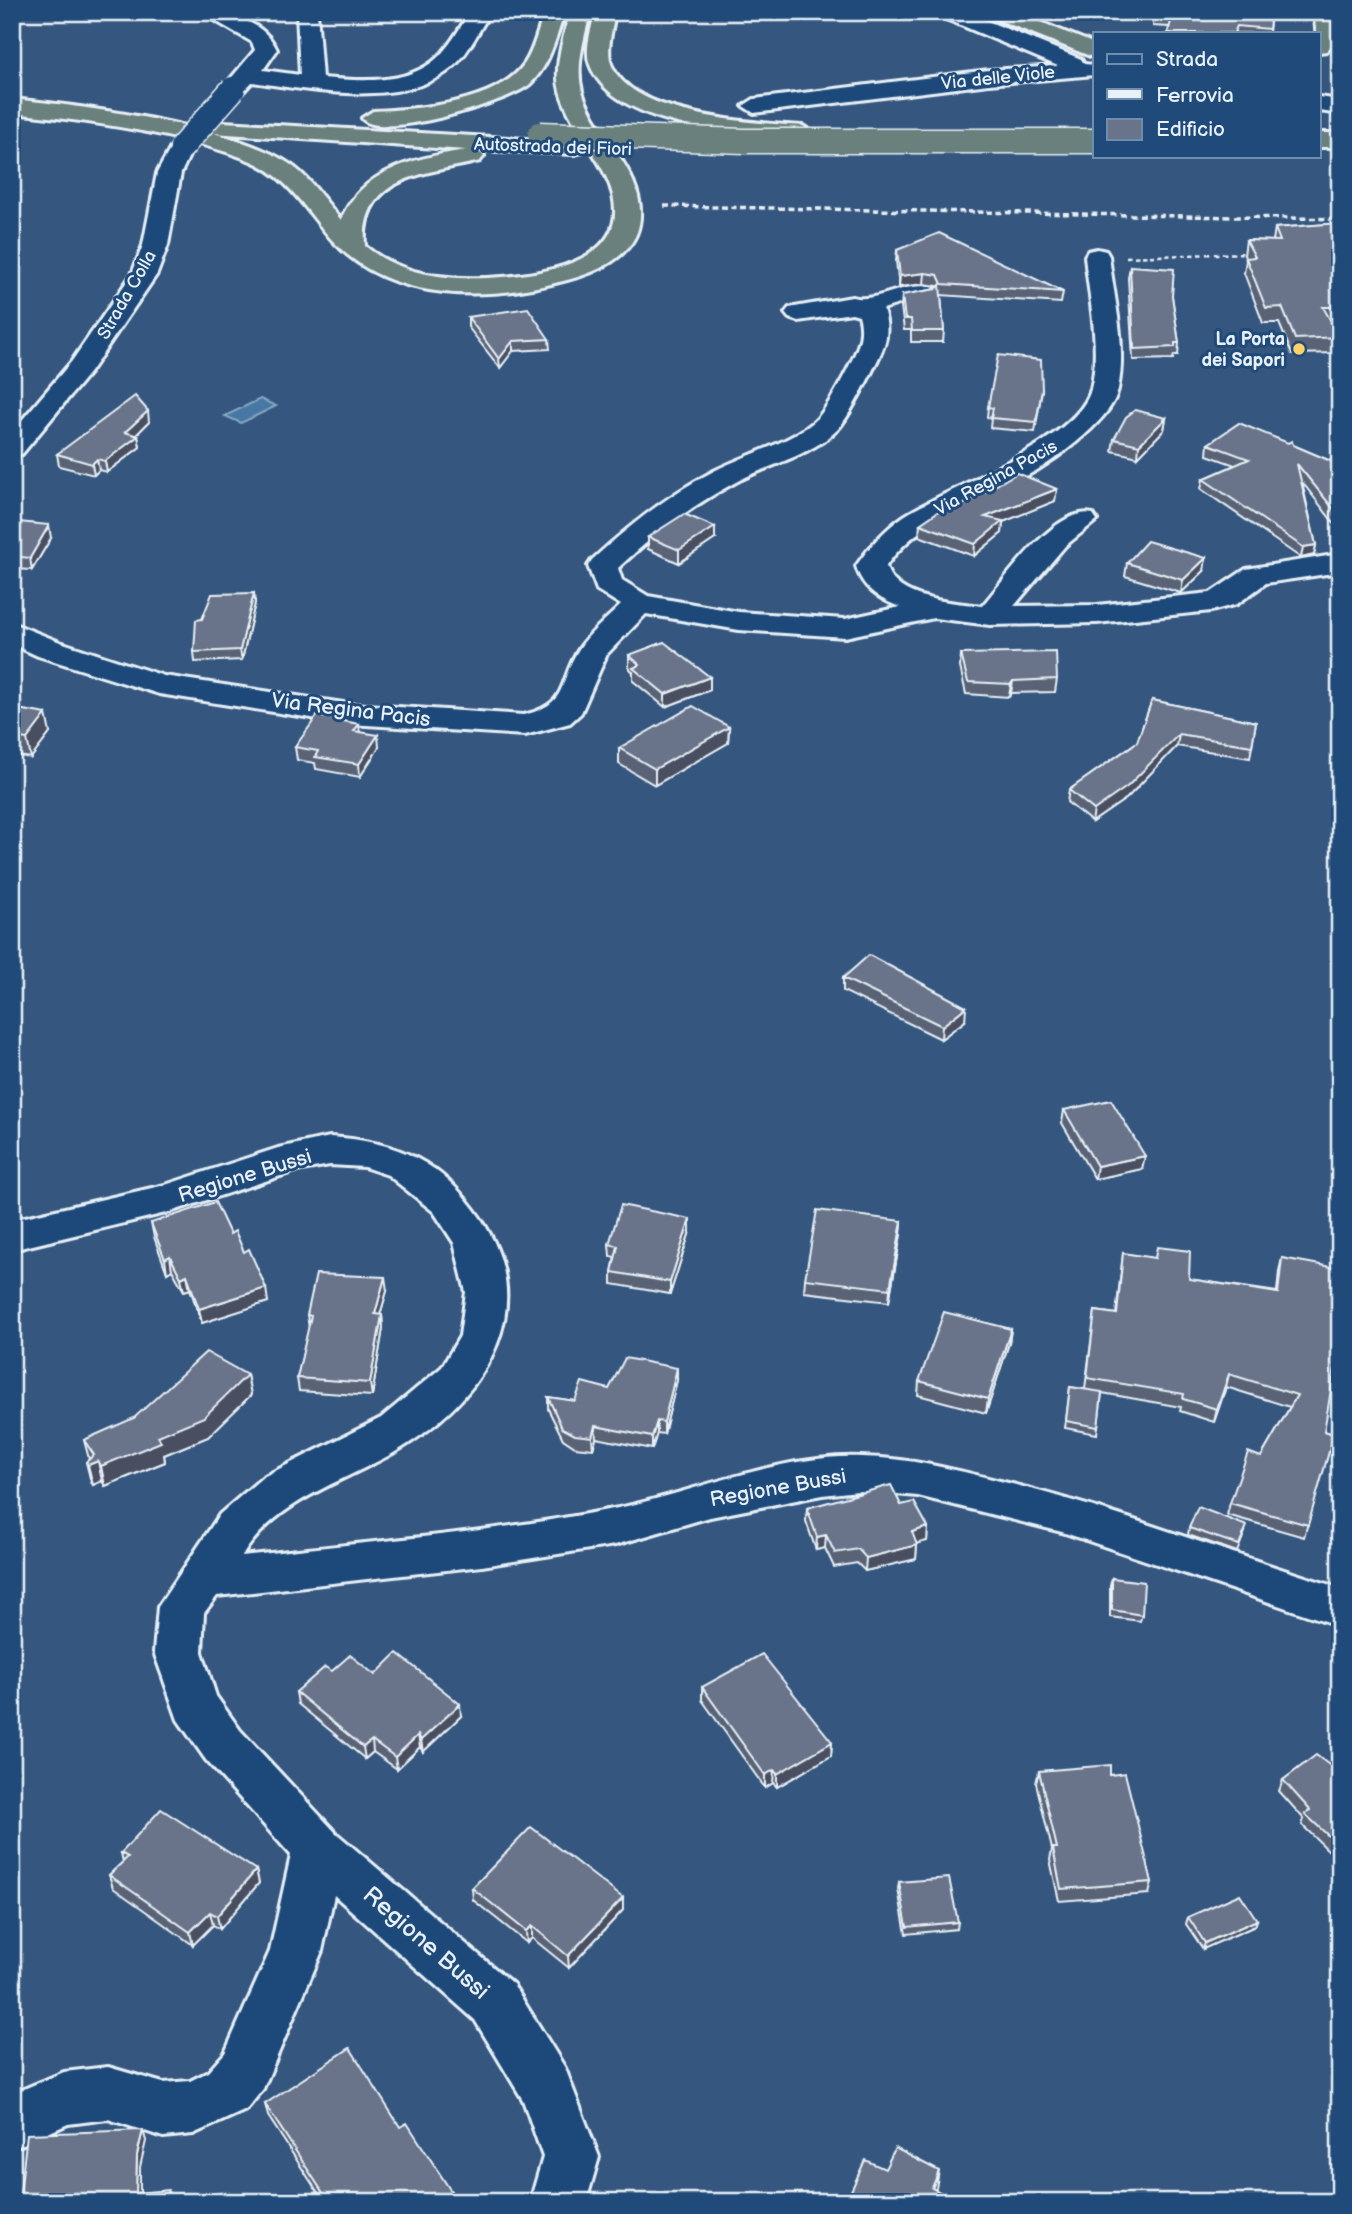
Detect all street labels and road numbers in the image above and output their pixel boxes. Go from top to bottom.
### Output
street label: Via delle Viole [940,62,1056,94]
street label: Autostrada dei Fiori [474,134,632,160]
street label: Strada Colla [93,247,161,343]
street label: Via Regina Pacis [931,436,1061,520]
street label: Via Regina Pacis [270,688,432,732]
street label: Regione Bussi [175,1144,315,1208]
street label: Regione Bussi [708,1464,848,1512]
street label: Regione Bussi [357,1880,495,2006]

